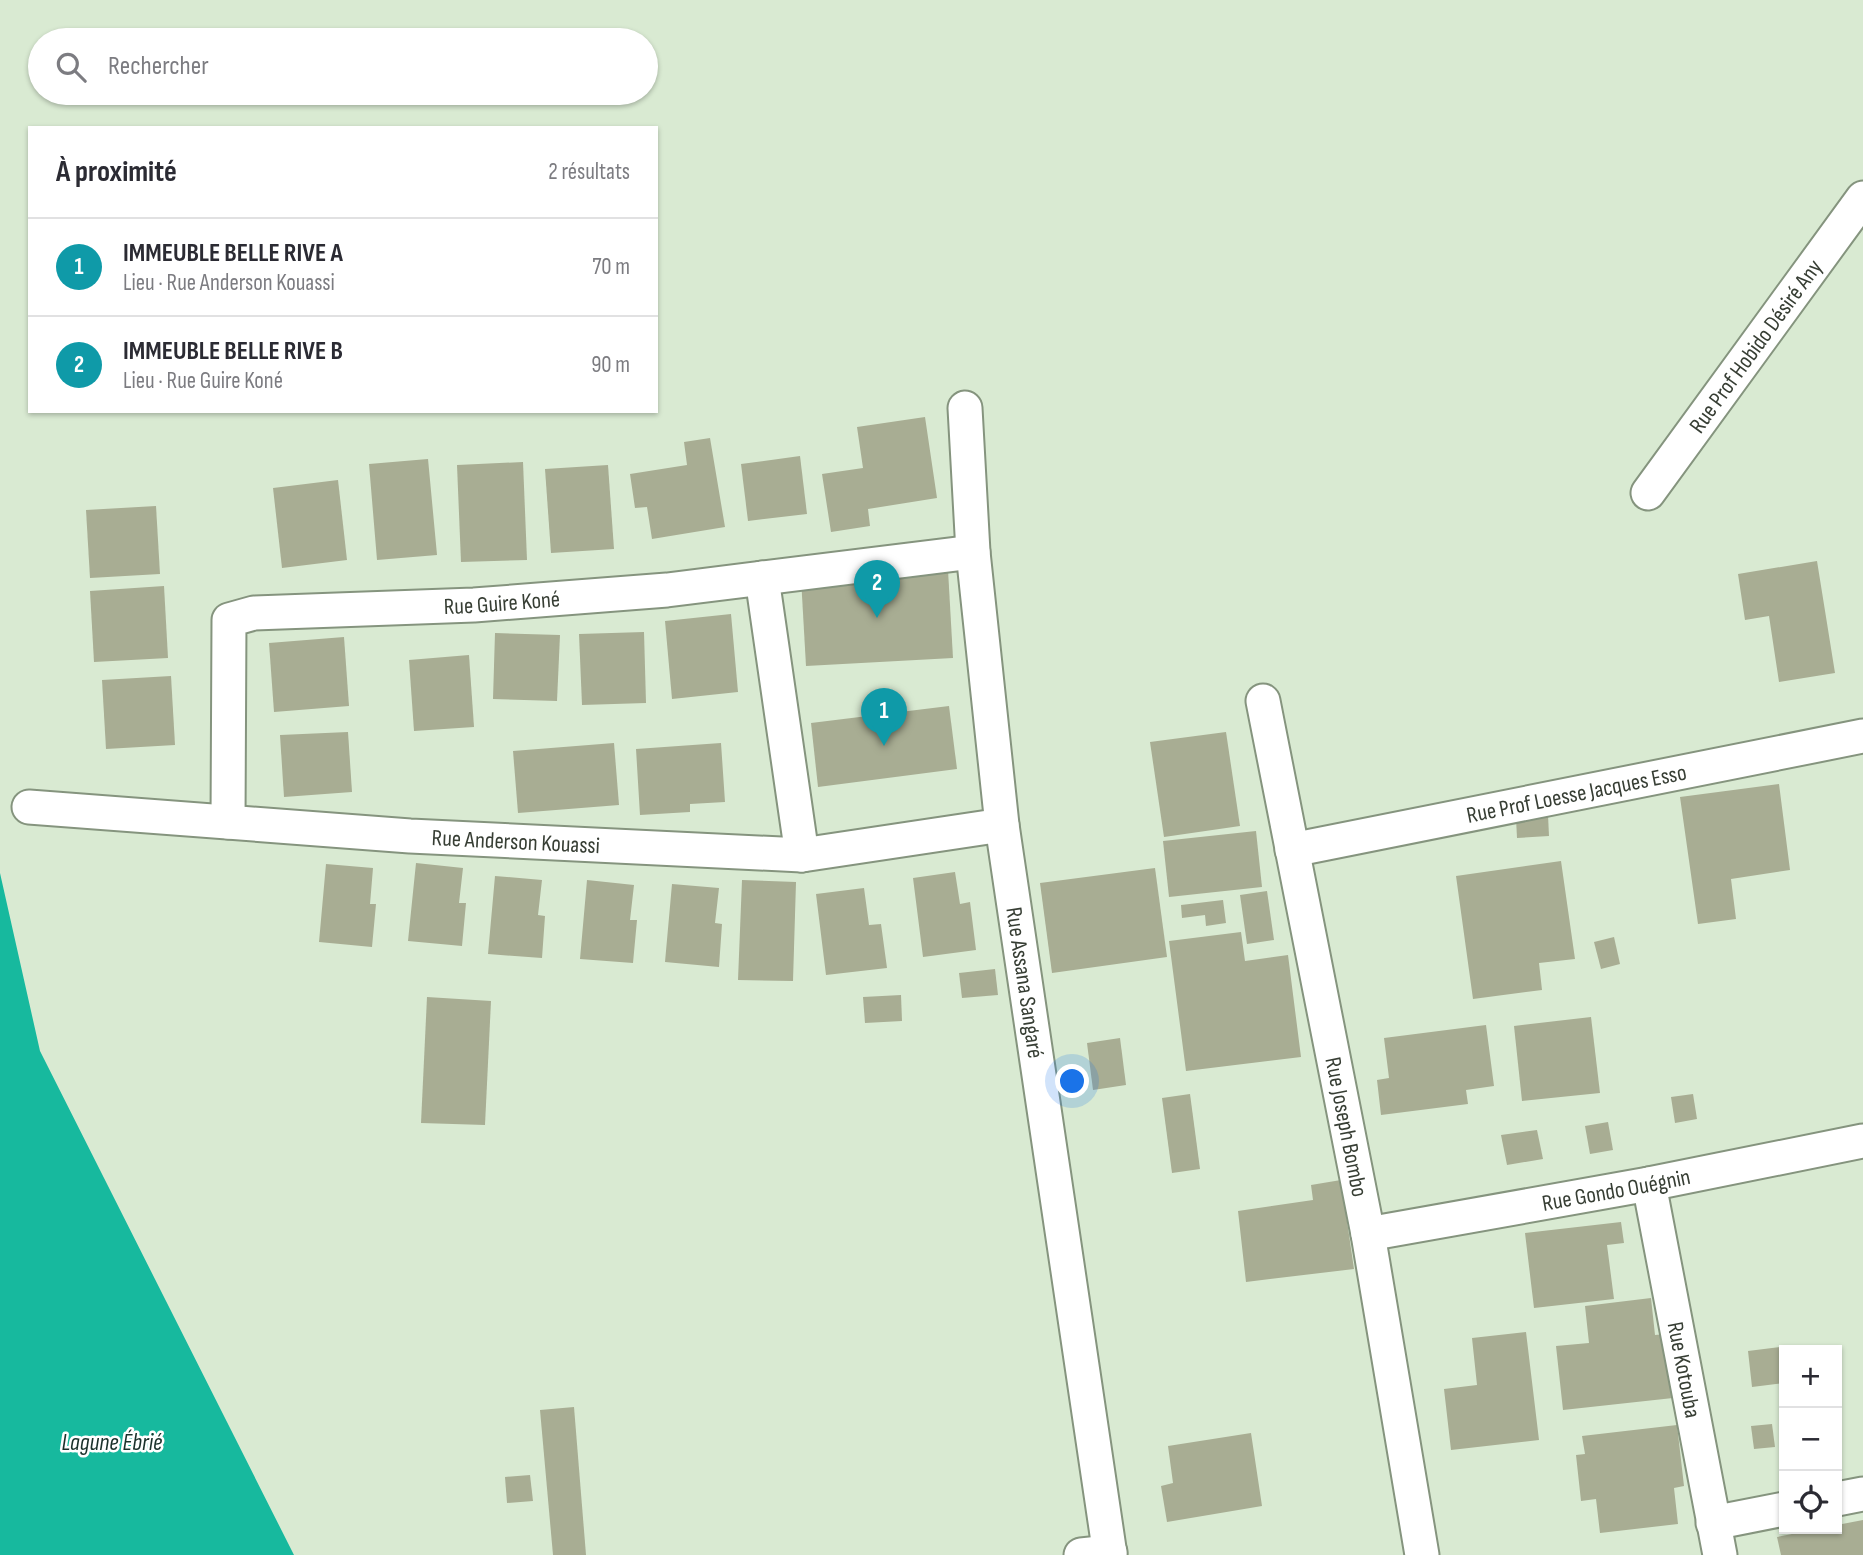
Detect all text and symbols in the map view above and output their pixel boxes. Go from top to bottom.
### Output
search box [28,28,658,105]
icon: search [52,48,90,86]
text: Rechercher [108,51,209,82]
text: À proximité [56,154,177,190]
text: 2 résultats [548,158,630,186]
text: IMMEUBLE BELLE RIVE A [123,238,343,269]
text: 1 [74,253,84,281]
text: 70 m [592,253,630,281]
street label: Rue Prof Hobido Désiré Any [1683,254,1829,439]
text: Lieu · Rue Anderson Kouassi [123,269,335,297]
text: IMMEUBLE BELLE RIVE B [123,336,343,367]
text: 2 [74,351,84,379]
text: 90 m [591,351,630,379]
text: Lieu · Rue Guire Koné [123,367,283,395]
pin: 2 [854,560,900,618]
street label: Rue Guire Koné [443,585,561,621]
pin: 1 [861,688,907,746]
street label: Rue Prof Loesse Jacques Esso [1464,759,1689,830]
street label: Rue Anderson Kouassi [431,824,600,860]
street label: Rue Assana Sangaré [999,905,1049,1060]
street label: Rue Joseph Bombo [1318,1055,1373,1199]
your location [1055,1064,1089,1098]
street label: Rue Gondo Ouégnin [1540,1163,1693,1218]
street label: Rue Kotouba [1661,1319,1706,1420]
map controls [1779,1345,1842,1534]
button: + [1779,1345,1842,1408]
button: − [1779,1408,1842,1471]
water label: Lagune Ébrié [62,1428,162,1457]
button: locate [1779,1471,1842,1534]

